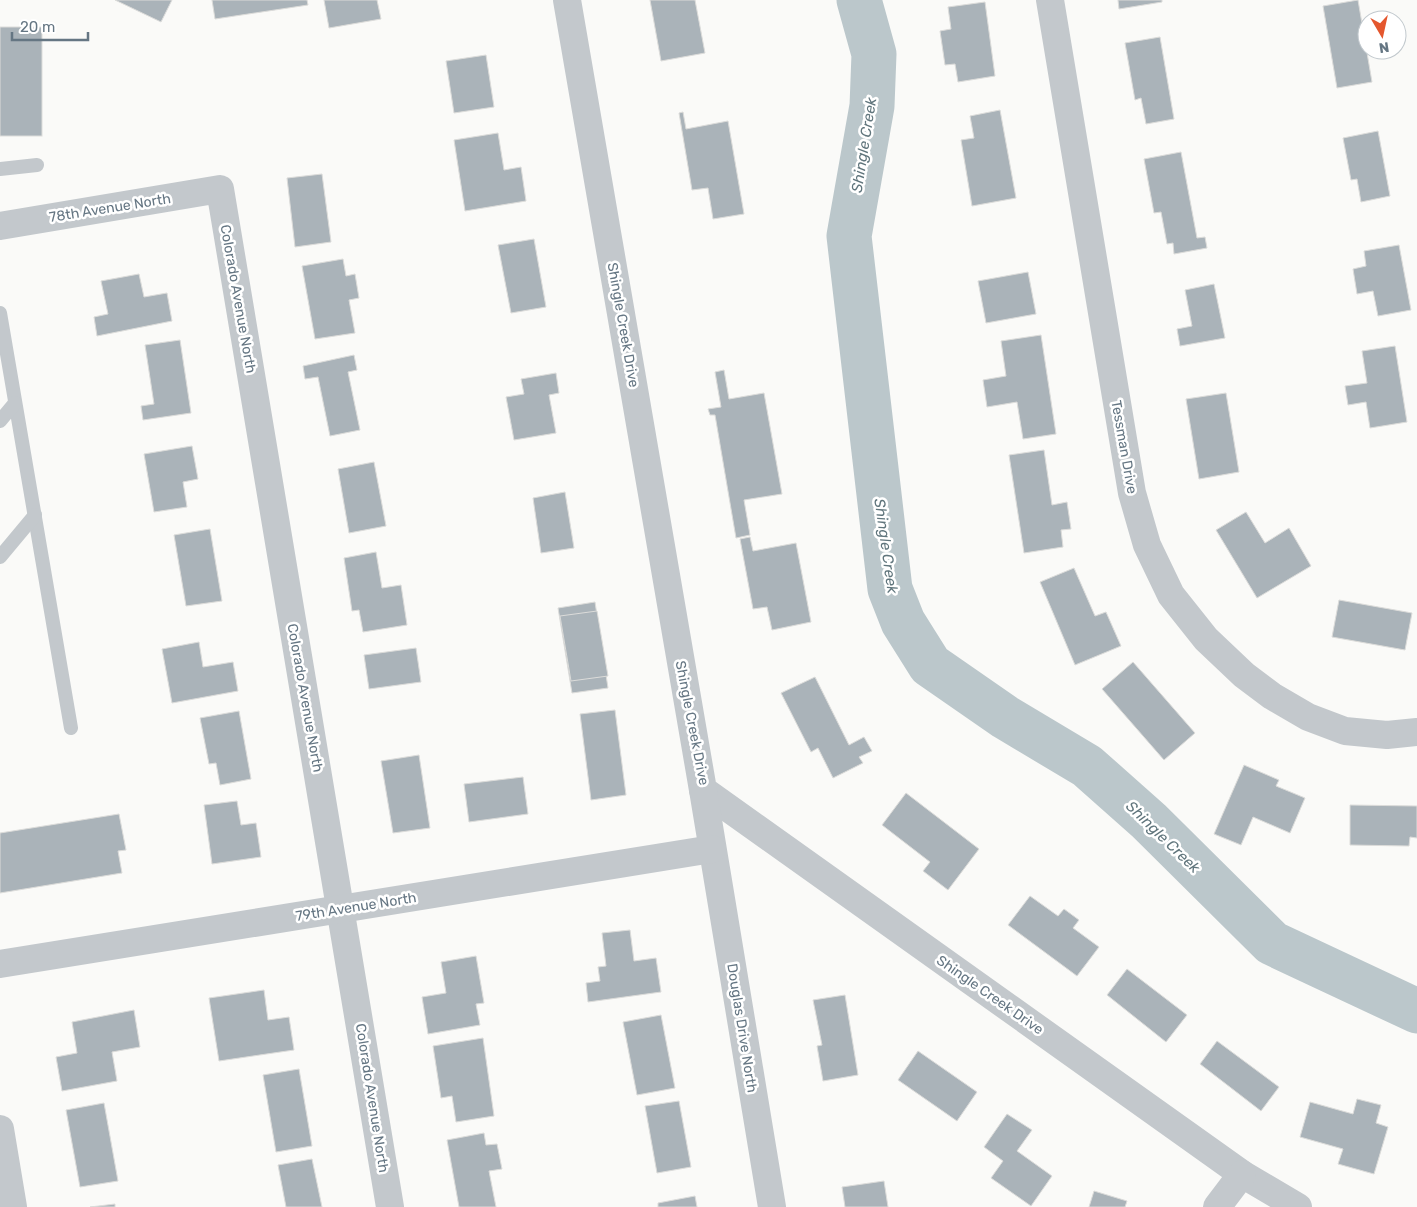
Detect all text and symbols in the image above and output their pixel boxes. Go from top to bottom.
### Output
scale bar [12,10,89,42]
north arrow [1357,10,1407,60]
text: 20 m [20,18,55,36]
text: N [1378,38,1390,57]
water label: Shingle Creek [848,96,880,194]
street label: 78th Avenue North [48,190,172,226]
street label: Colorado Avenue North [217,223,259,375]
street label: Shingle Creek Drive [604,261,642,389]
street label: Tessman Drive [1107,399,1141,495]
water label: Shingle Creek [870,497,902,595]
street label: Colorado Avenue North [284,622,326,774]
street label: Shingle Creek Drive [672,659,712,787]
water label: Shingle Creek [1122,797,1204,877]
street label: 79th Avenue North [294,889,418,925]
street label: Shingle Creek Drive [933,952,1047,1038]
street label: Douglas Drive North [723,962,761,1094]
street label: Colorado Avenue North [352,1022,392,1174]

